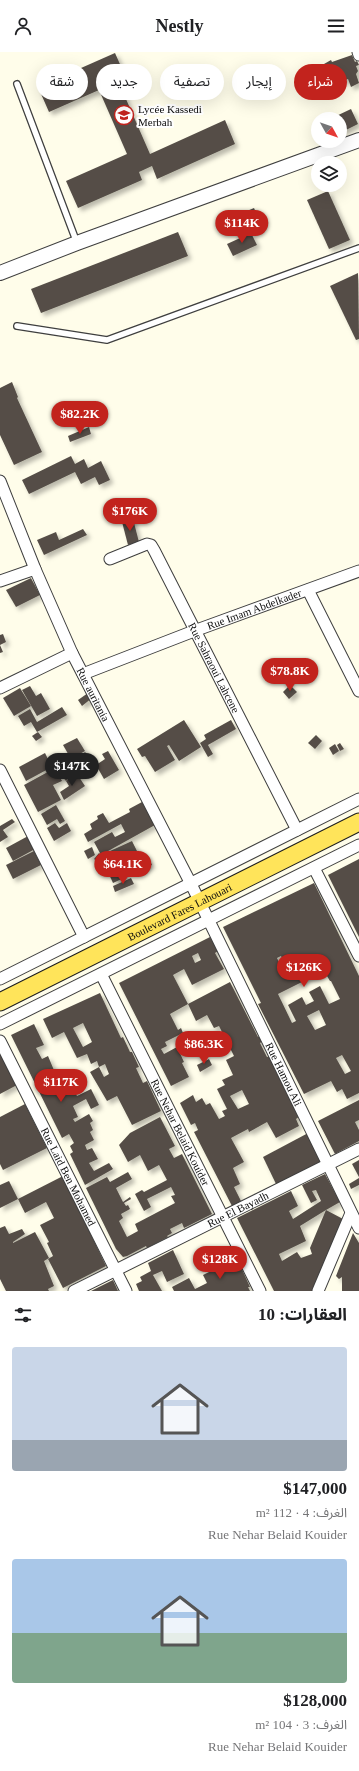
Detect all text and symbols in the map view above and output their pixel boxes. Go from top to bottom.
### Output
icon: person [12,15,34,37]
icon: menu [325,15,347,37]
text: Nestly [156,16,204,36]
chip: شقة [36,64,88,100]
chip: جديد [96,64,152,100]
chip: تصفية [160,64,224,100]
chip: إيجار [232,64,286,100]
chip: شراء [294,64,347,100]
place label: Lycée Kassedi Merbah [138,103,202,128]
school or university icon: Lycée Kassedi Merbah [113,104,135,126]
north arrow [311,112,347,148]
map controls [311,112,347,192]
button: layers [311,156,347,192]
pin: $114K [214,210,270,244]
text: $114K [224,215,260,230]
pin: $82.2K [47,401,113,435]
text: $82.2K [60,406,100,421]
pin: $176K [102,498,158,532]
text: $176K [112,503,148,518]
street label: Rue Imam Abdelkader [205,586,303,632]
street label: Rue Sahraoui Lahcene [186,621,242,715]
pin: $78.8K [257,658,323,692]
text: $78.8K [270,663,310,678]
street label: Rue auritania [74,665,112,723]
pin: $147K [44,753,100,787]
text: $147K [54,758,90,773]
pin: $64.1K [90,851,156,885]
text: $64.1K [103,856,143,871]
street label: Boulevard Fares Lahouari [126,881,234,943]
pin: $126K [276,954,332,988]
text: $126K [286,959,322,974]
pin: $86.3K [171,1031,237,1065]
text: $86.3K [184,1036,224,1051]
street label: Rue Hamou Ali [263,1040,304,1108]
pin: $117K [33,1069,89,1103]
text: $117K [43,1074,79,1089]
street label: Rue Nehar Belaid Kouider [149,1077,212,1188]
street label: Rue Laid Ben Mohamed [39,1126,98,1228]
street label: Rue El Bayadh [205,1189,271,1230]
pin: $128K [192,1246,248,1280]
text: $128K [202,1251,238,1266]
icon: filters [12,1304,34,1326]
text: العقارات: 10 [258,1305,347,1324]
icon: home [144,1373,216,1445]
text: $147,000 [283,1479,347,1498]
text: الغرف: 4 · 112 m² [256,1505,347,1520]
text: Rue Nehar Belaid Kouider [208,1527,347,1542]
icon: home [144,1585,216,1657]
text: $128,000 [283,1691,347,1710]
text: الغرف: 3 · 104 m² [255,1717,347,1732]
text: Rue Nehar Belaid Kouider [208,1739,347,1754]

